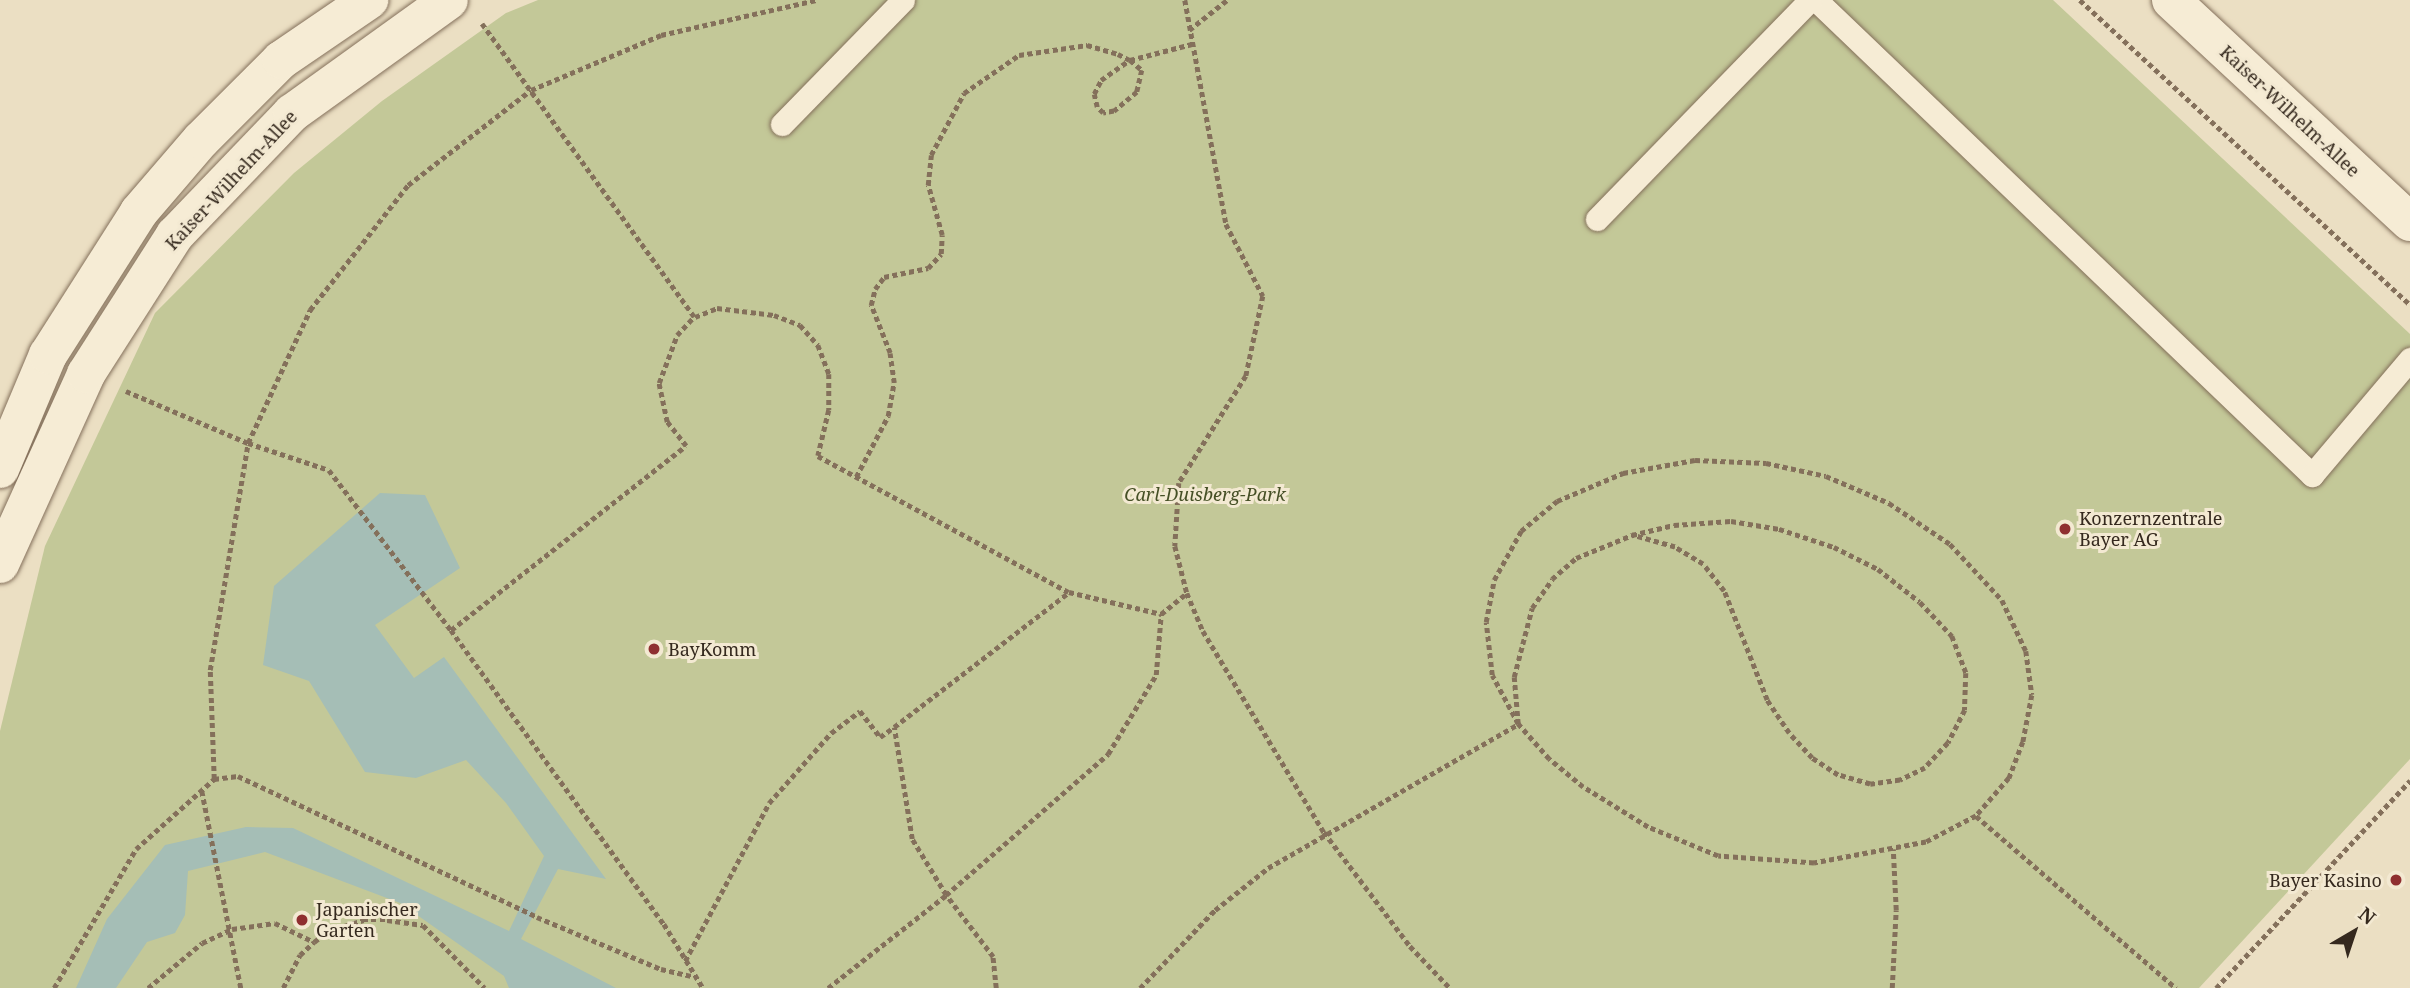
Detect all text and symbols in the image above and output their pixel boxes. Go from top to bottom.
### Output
street label: Kaiser-Wilhelm-Allee [2216,41,2364,181]
street label: Kaiser-Wilhelm-Allee [161,106,301,254]
park label: Carl-Duisberg-Park [1124,483,1286,505]
place label: Konzernzentrale Bayer AG [2079,508,2222,550]
marker: Konzernzentrale Bayer AG [2057,521,2073,537]
place label: BayKomm [668,638,756,660]
marker: BayKomm [646,641,662,657]
place label: Bayer Kasino [2269,869,2382,891]
marker: Bayer Kasino [2388,872,2404,888]
north arrow [2319,897,2389,967]
place label: Japanischer Garten [316,899,418,942]
text: N [2353,901,2381,930]
marker: Japanischer Garten [294,912,310,928]

